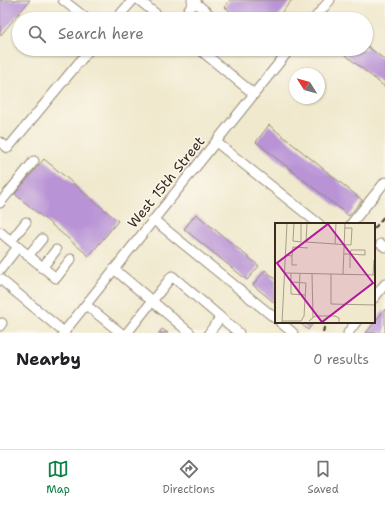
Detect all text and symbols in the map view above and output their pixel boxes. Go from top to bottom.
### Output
search box [12,12,373,56]
icon: search [26,23,48,45]
text: Search here [58,24,144,44]
north arrow [289,68,325,104]
street label: West 15th Street [123,132,209,232]
inset map [275,223,375,323]
text: Nearby [16,348,81,370]
text: 0 results [313,351,369,368]
tab: Map [46,458,70,497]
tab: Directions [162,458,215,497]
tab: Saved [307,458,339,497]

